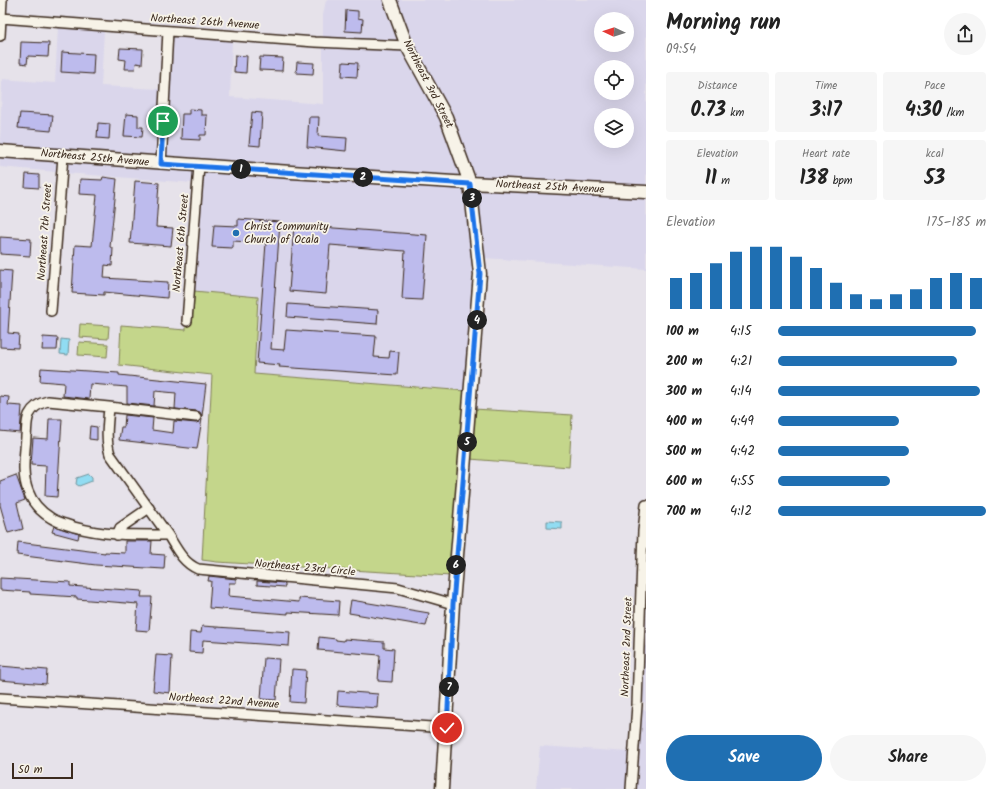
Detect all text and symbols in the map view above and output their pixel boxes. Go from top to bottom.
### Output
text: Morning run [666,6,781,41]
street label: Northeast 26th Avenue [150,9,260,35]
north arrow [594,12,634,52]
map controls [594,12,634,148]
button: share [944,13,986,55]
street label: Northeast 3rd Street [398,37,458,132]
text: 09:54 [666,39,696,60]
button: locate [594,60,634,100]
text: Distance [698,77,737,95]
text: Time [815,77,837,95]
text: Pace [924,77,945,95]
text: 0.73 [690,95,726,127]
text: 3:17 [810,95,842,127]
text: 4:30 [905,95,942,127]
pin [146,104,180,138]
text: km [726,104,744,122]
text: /km [942,104,964,122]
button: layers [594,108,634,148]
icon: arrive [152,110,174,132]
street label: Northeast 25th Avenue [40,144,150,172]
text: Elevation [697,145,738,163]
text: Heart rate [802,145,850,163]
text: kcal [926,145,944,163]
pin: 1 [231,159,251,179]
text: 1 [239,160,243,178]
text: 11 [705,163,717,195]
text: 138 [800,163,828,195]
text: 53 [924,163,945,195]
pin: 2 [353,167,373,187]
text: 2 [360,168,366,186]
text: m [717,172,730,190]
text: bpm [828,172,852,190]
street label: Northeast 25th Avenue [495,175,605,199]
street label: Northeast 7th Street [33,182,57,281]
pin: 3 [462,188,482,208]
text: 3 [469,189,475,207]
street label: Northeast 6th Street [168,193,194,293]
text: Elevation [666,212,715,233]
text: 175–185 m [927,212,986,233]
place label: Christ Community Church of Ocala [244,218,329,249]
marker: Christ Community Church of Ocala [231,228,241,238]
pin: 4 [467,310,487,330]
text: 4 [474,311,480,329]
text: 100 m [666,321,699,342]
text: 4:15 [730,321,751,342]
text: 200 m [666,351,703,372]
text: 4:21 [730,351,752,372]
text: 300 m [666,381,702,402]
text: 4:14 [730,381,752,402]
text: 400 m [666,411,702,432]
text: 4:49 [730,411,754,432]
pin: 5 [457,432,477,452]
text: 5 [464,433,470,451]
text: 500 m [666,441,702,462]
text: 4:42 [730,441,755,462]
text: 600 m [666,471,702,492]
text: 4:55 [730,471,754,492]
text: 700 m [666,501,701,522]
text: 4:12 [730,501,752,522]
street label: Northeast 23rd Circle [254,555,356,581]
pin: 6 [446,555,466,575]
text: 6 [453,556,459,574]
street label: Northeast 2nd Street [616,596,638,697]
pin: 7 [439,677,459,697]
text: 7 [446,678,452,696]
street label: Northeast 22nd Avenue [168,688,280,714]
pin [430,711,464,745]
icon: check [436,717,458,739]
button: Save [666,735,822,781]
button: Share [830,735,986,781]
scale bar [12,761,73,780]
text: 50 m [18,761,43,779]

